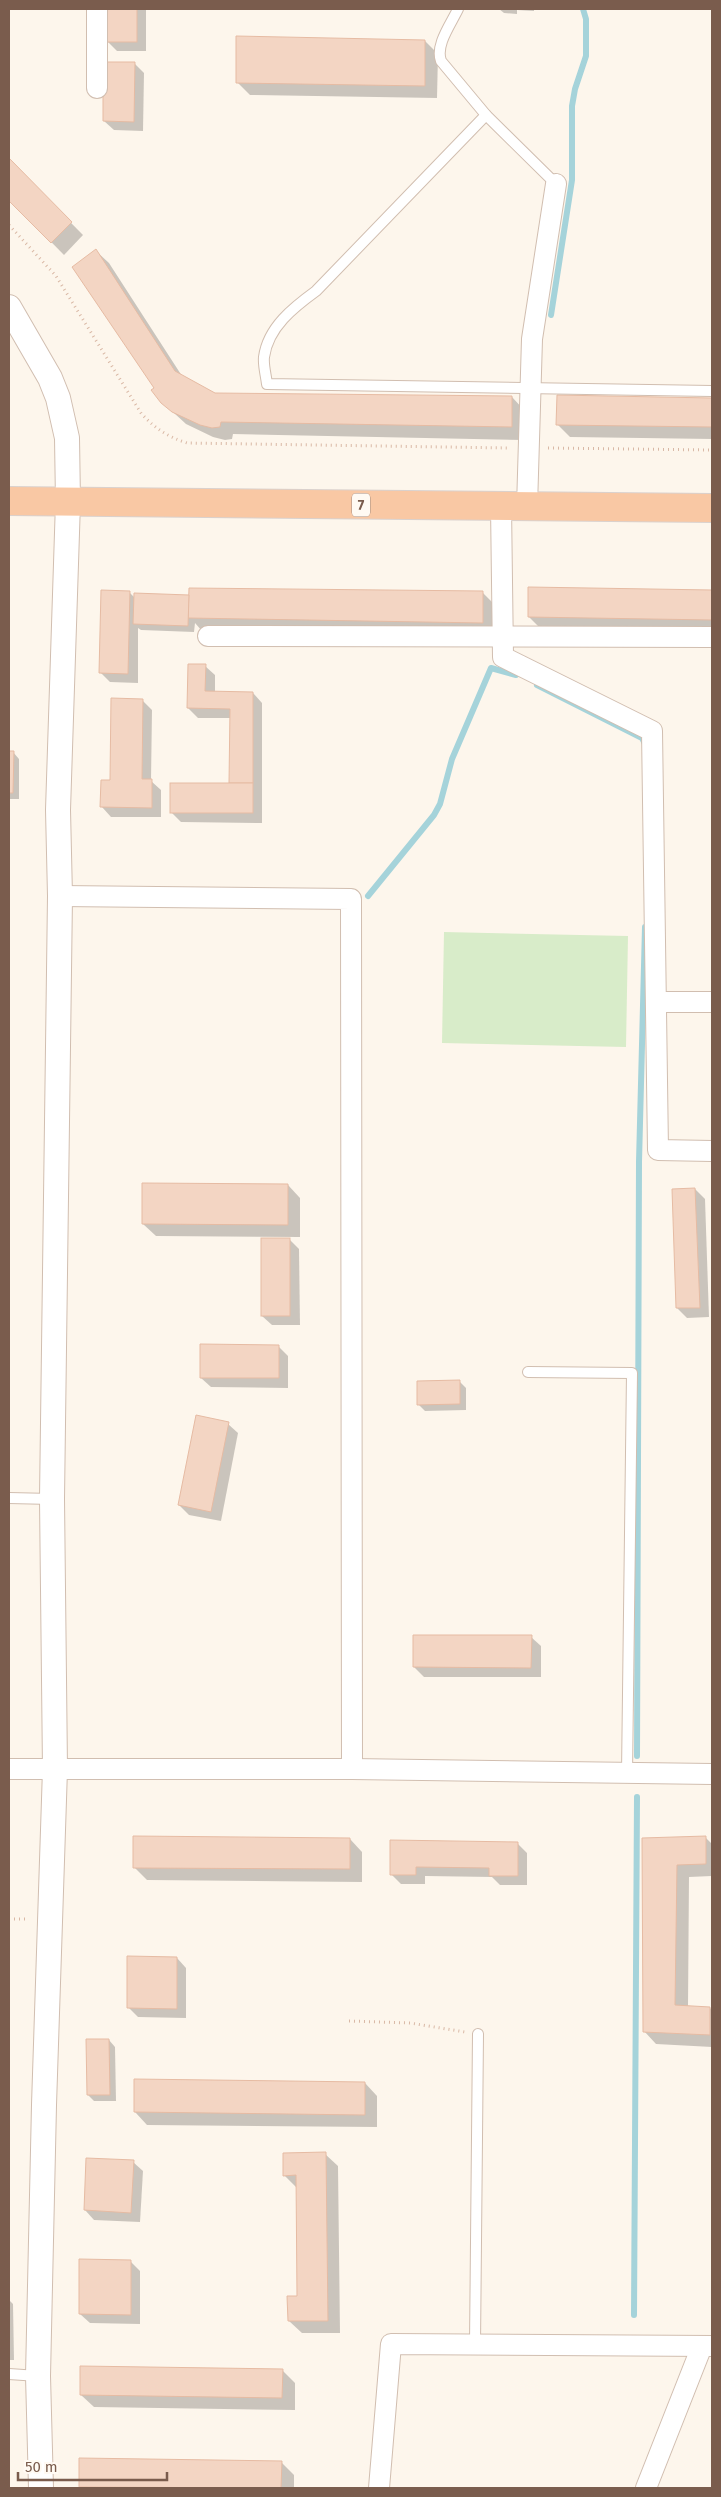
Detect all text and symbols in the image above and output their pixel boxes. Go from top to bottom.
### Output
road number: 7 [352,494,370,516]
scale bar [18,2450,166,2482]
text: 50 m [25,2458,58,2476]

